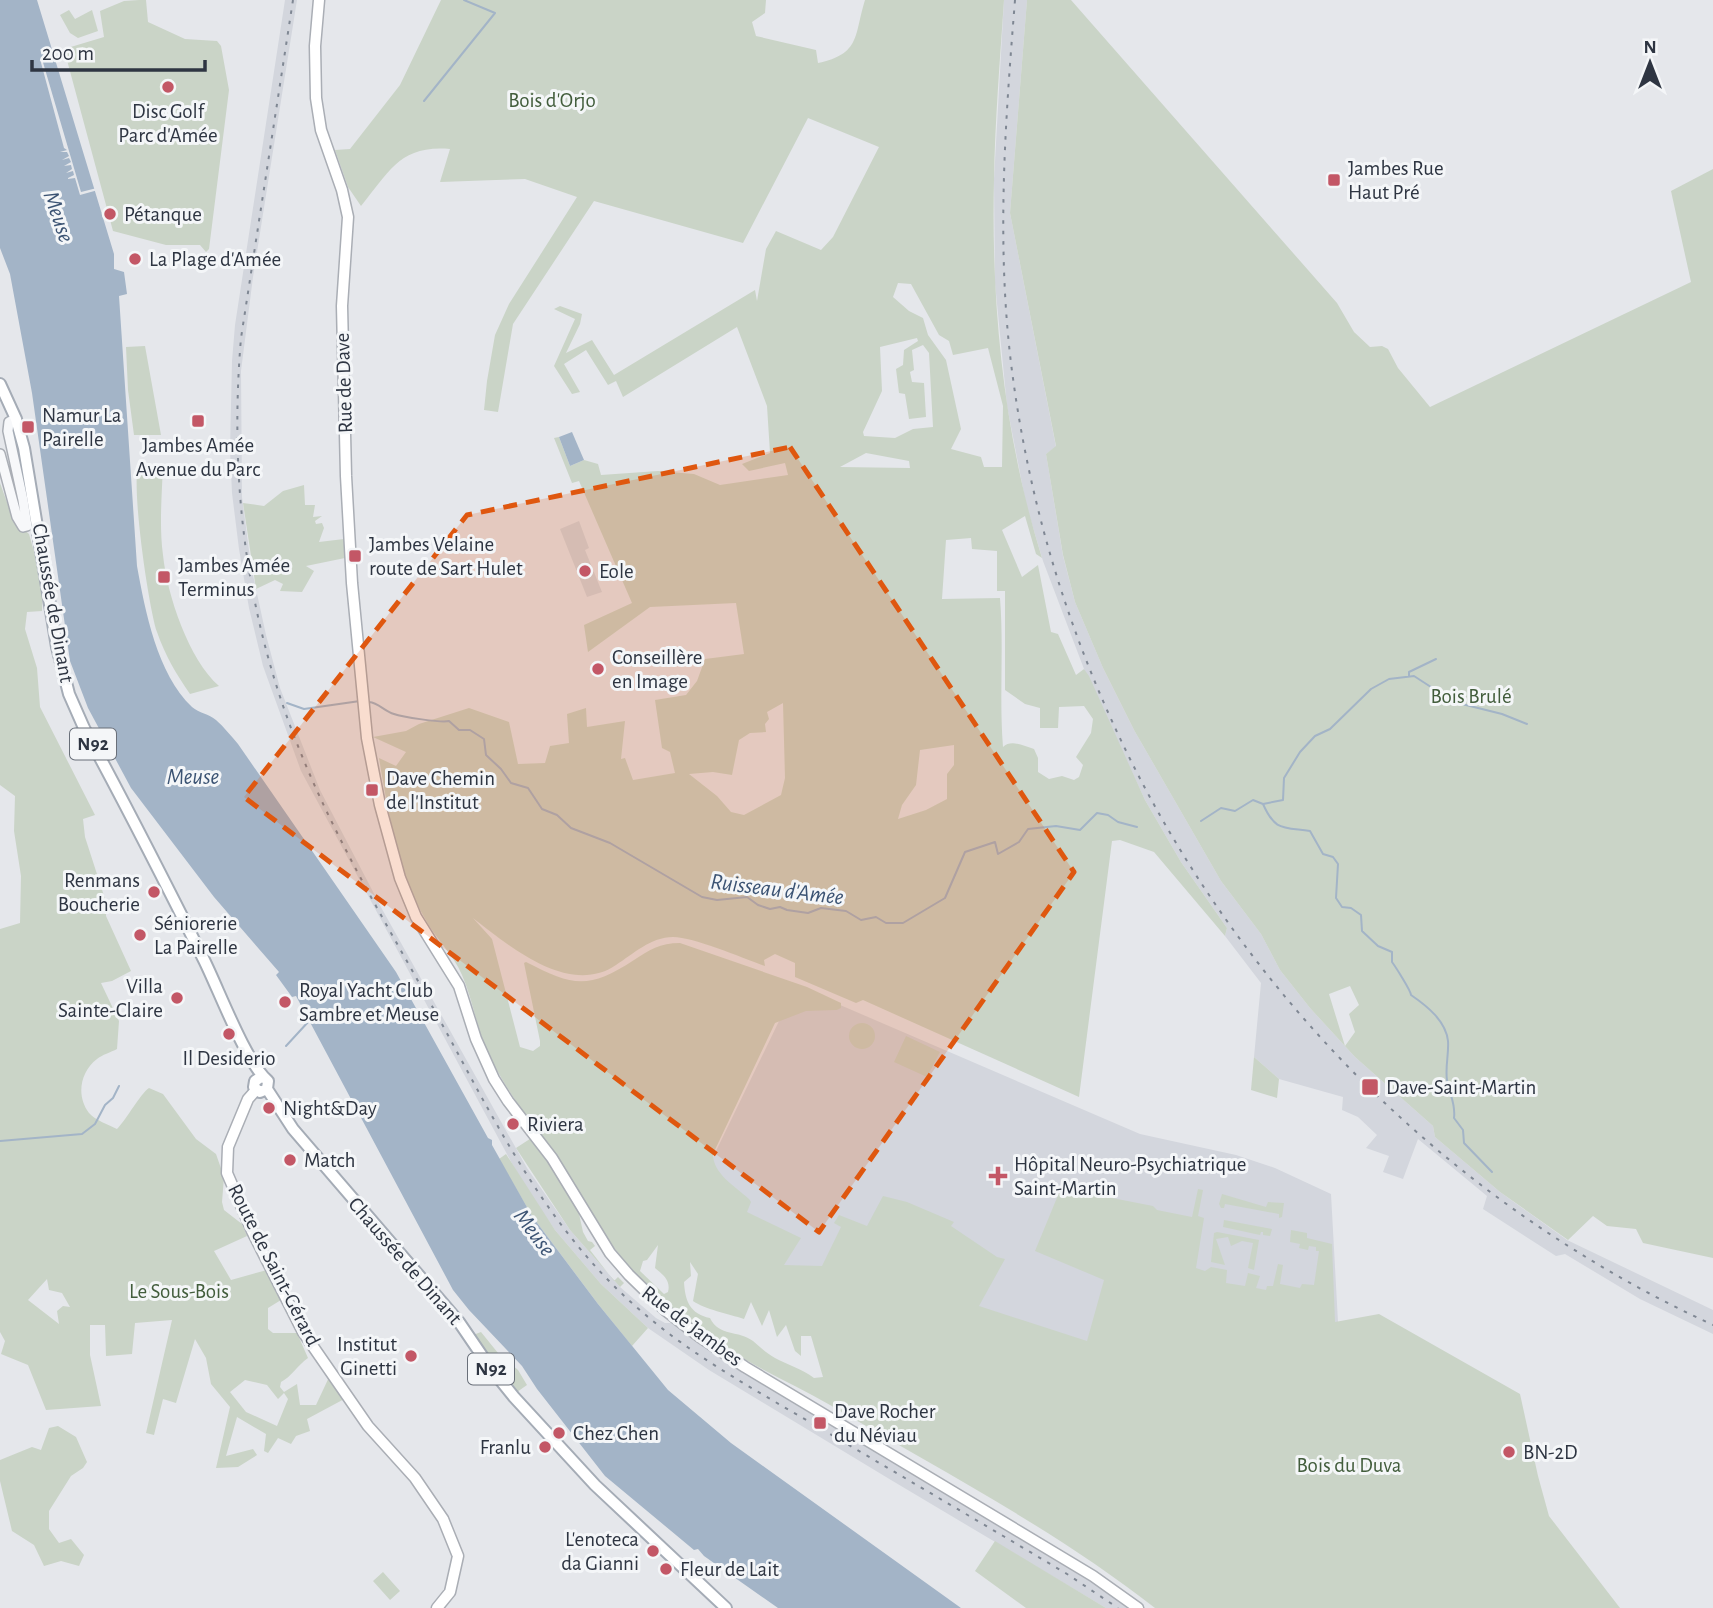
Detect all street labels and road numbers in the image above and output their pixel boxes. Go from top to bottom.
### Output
street label: Rue de Dave [332,332,356,434]
street label: Chaussée de Dinant [29,522,77,684]
road number: N92 [70,729,116,760]
street label: Route de Saint-Gérard [224,1180,324,1350]
street label: Chaussée de Dinant [344,1193,466,1329]
street label: Rue de Jambes [638,1282,746,1370]
road number: N92 [468,1354,514,1385]

